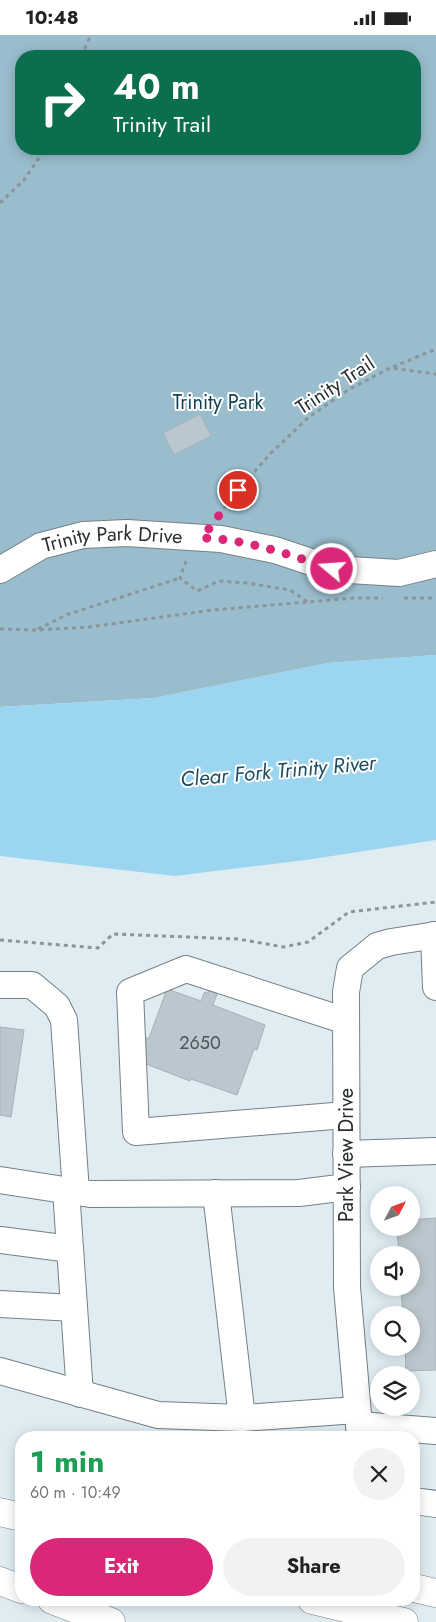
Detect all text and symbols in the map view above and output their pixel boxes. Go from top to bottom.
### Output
text: 10:48 [25,4,79,31]
text: 40 m [113,62,200,112]
icon: right [30,70,95,135]
text: Trinity Trail [113,108,211,140]
street label: Trinity Trail [290,349,381,422]
park label: Trinity Park [173,388,264,417]
pin [217,469,259,511]
icon: arrive [224,476,252,504]
street label: Trinity Park Drive [39,519,183,560]
position arrow [305,542,357,594]
water label: Clear Fork Trinity River [179,747,378,794]
house number: 2650 [179,1030,221,1056]
street label: Park View Drive [332,1088,361,1222]
north arrow [370,1186,420,1236]
map controls [370,1186,420,1416]
button: sound [370,1246,420,1296]
button: search [370,1306,420,1356]
button: layers [370,1366,420,1416]
text: 1 min [30,1440,104,1483]
button: close [353,1448,405,1500]
text: 60 m · 10:49 [30,1481,121,1504]
button: Exit [30,1538,213,1596]
button: Share [223,1538,405,1596]

